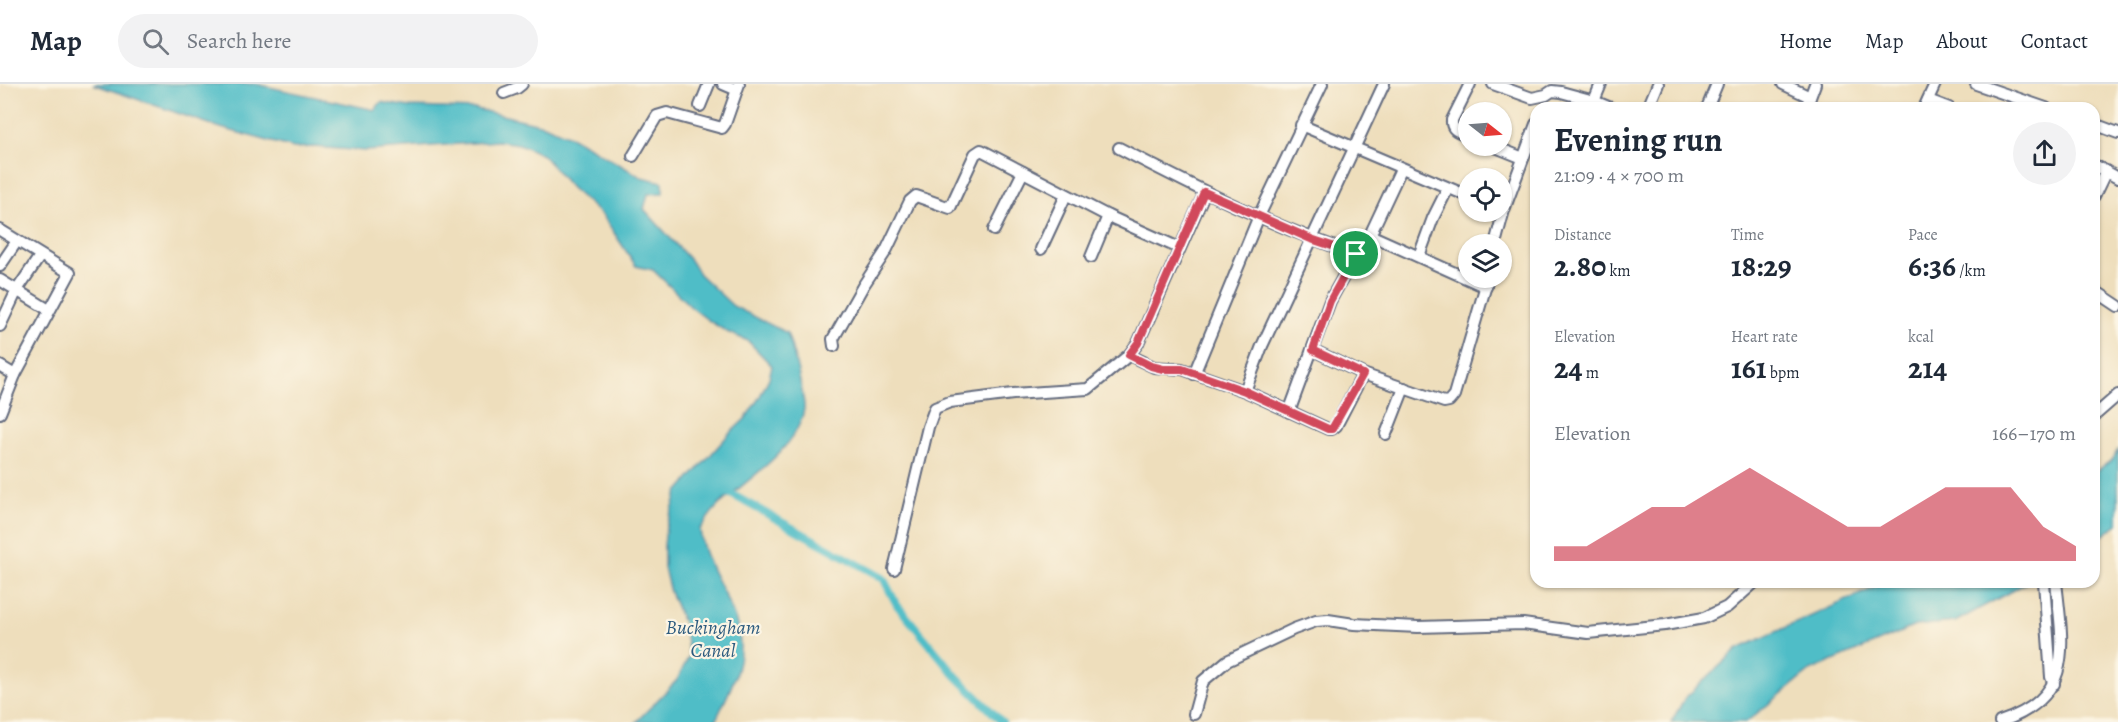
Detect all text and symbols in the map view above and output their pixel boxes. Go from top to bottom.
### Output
search box [118,14,538,68]
text: Map [30,22,82,60]
icon: search [139,25,172,58]
text: Search here [187,26,291,56]
text: Home [1779,27,1832,55]
text: Map [1865,27,1903,55]
text: About [1936,27,1988,55]
text: Contact [2021,27,2088,55]
north arrow [1458,102,1512,156]
map controls [1458,102,1512,288]
text: Evening run [1554,117,1723,162]
button: share [2013,122,2076,185]
text: 21:09 · 4 × 700 m [1554,162,1684,189]
button: locate [1458,168,1512,222]
text: Distance [1554,224,1611,246]
text: Time [1731,224,1764,246]
text: Pace [1908,224,1938,246]
pin [1330,228,1381,279]
button: layers [1458,234,1512,288]
icon: arrive [1339,237,1372,270]
text: 2.80 [1554,246,1606,286]
text: 18:29 [1731,246,1792,286]
text: 6:36 [1908,246,1956,286]
text: km [1606,260,1631,282]
text: /km [1956,260,1986,282]
text: Elevation [1554,326,1615,348]
text: Heart rate [1731,326,1798,348]
text: kcal [1908,326,1934,348]
text: 24 [1554,348,1583,388]
text: 161 [1731,348,1767,388]
text: 214 [1908,348,1947,388]
text: m [1583,362,1599,384]
text: bpm [1767,362,1800,384]
text: Elevation [1554,420,1631,447]
text: 166–170 m [1992,420,2076,447]
water label: Buckingham Canal [666,614,760,664]

